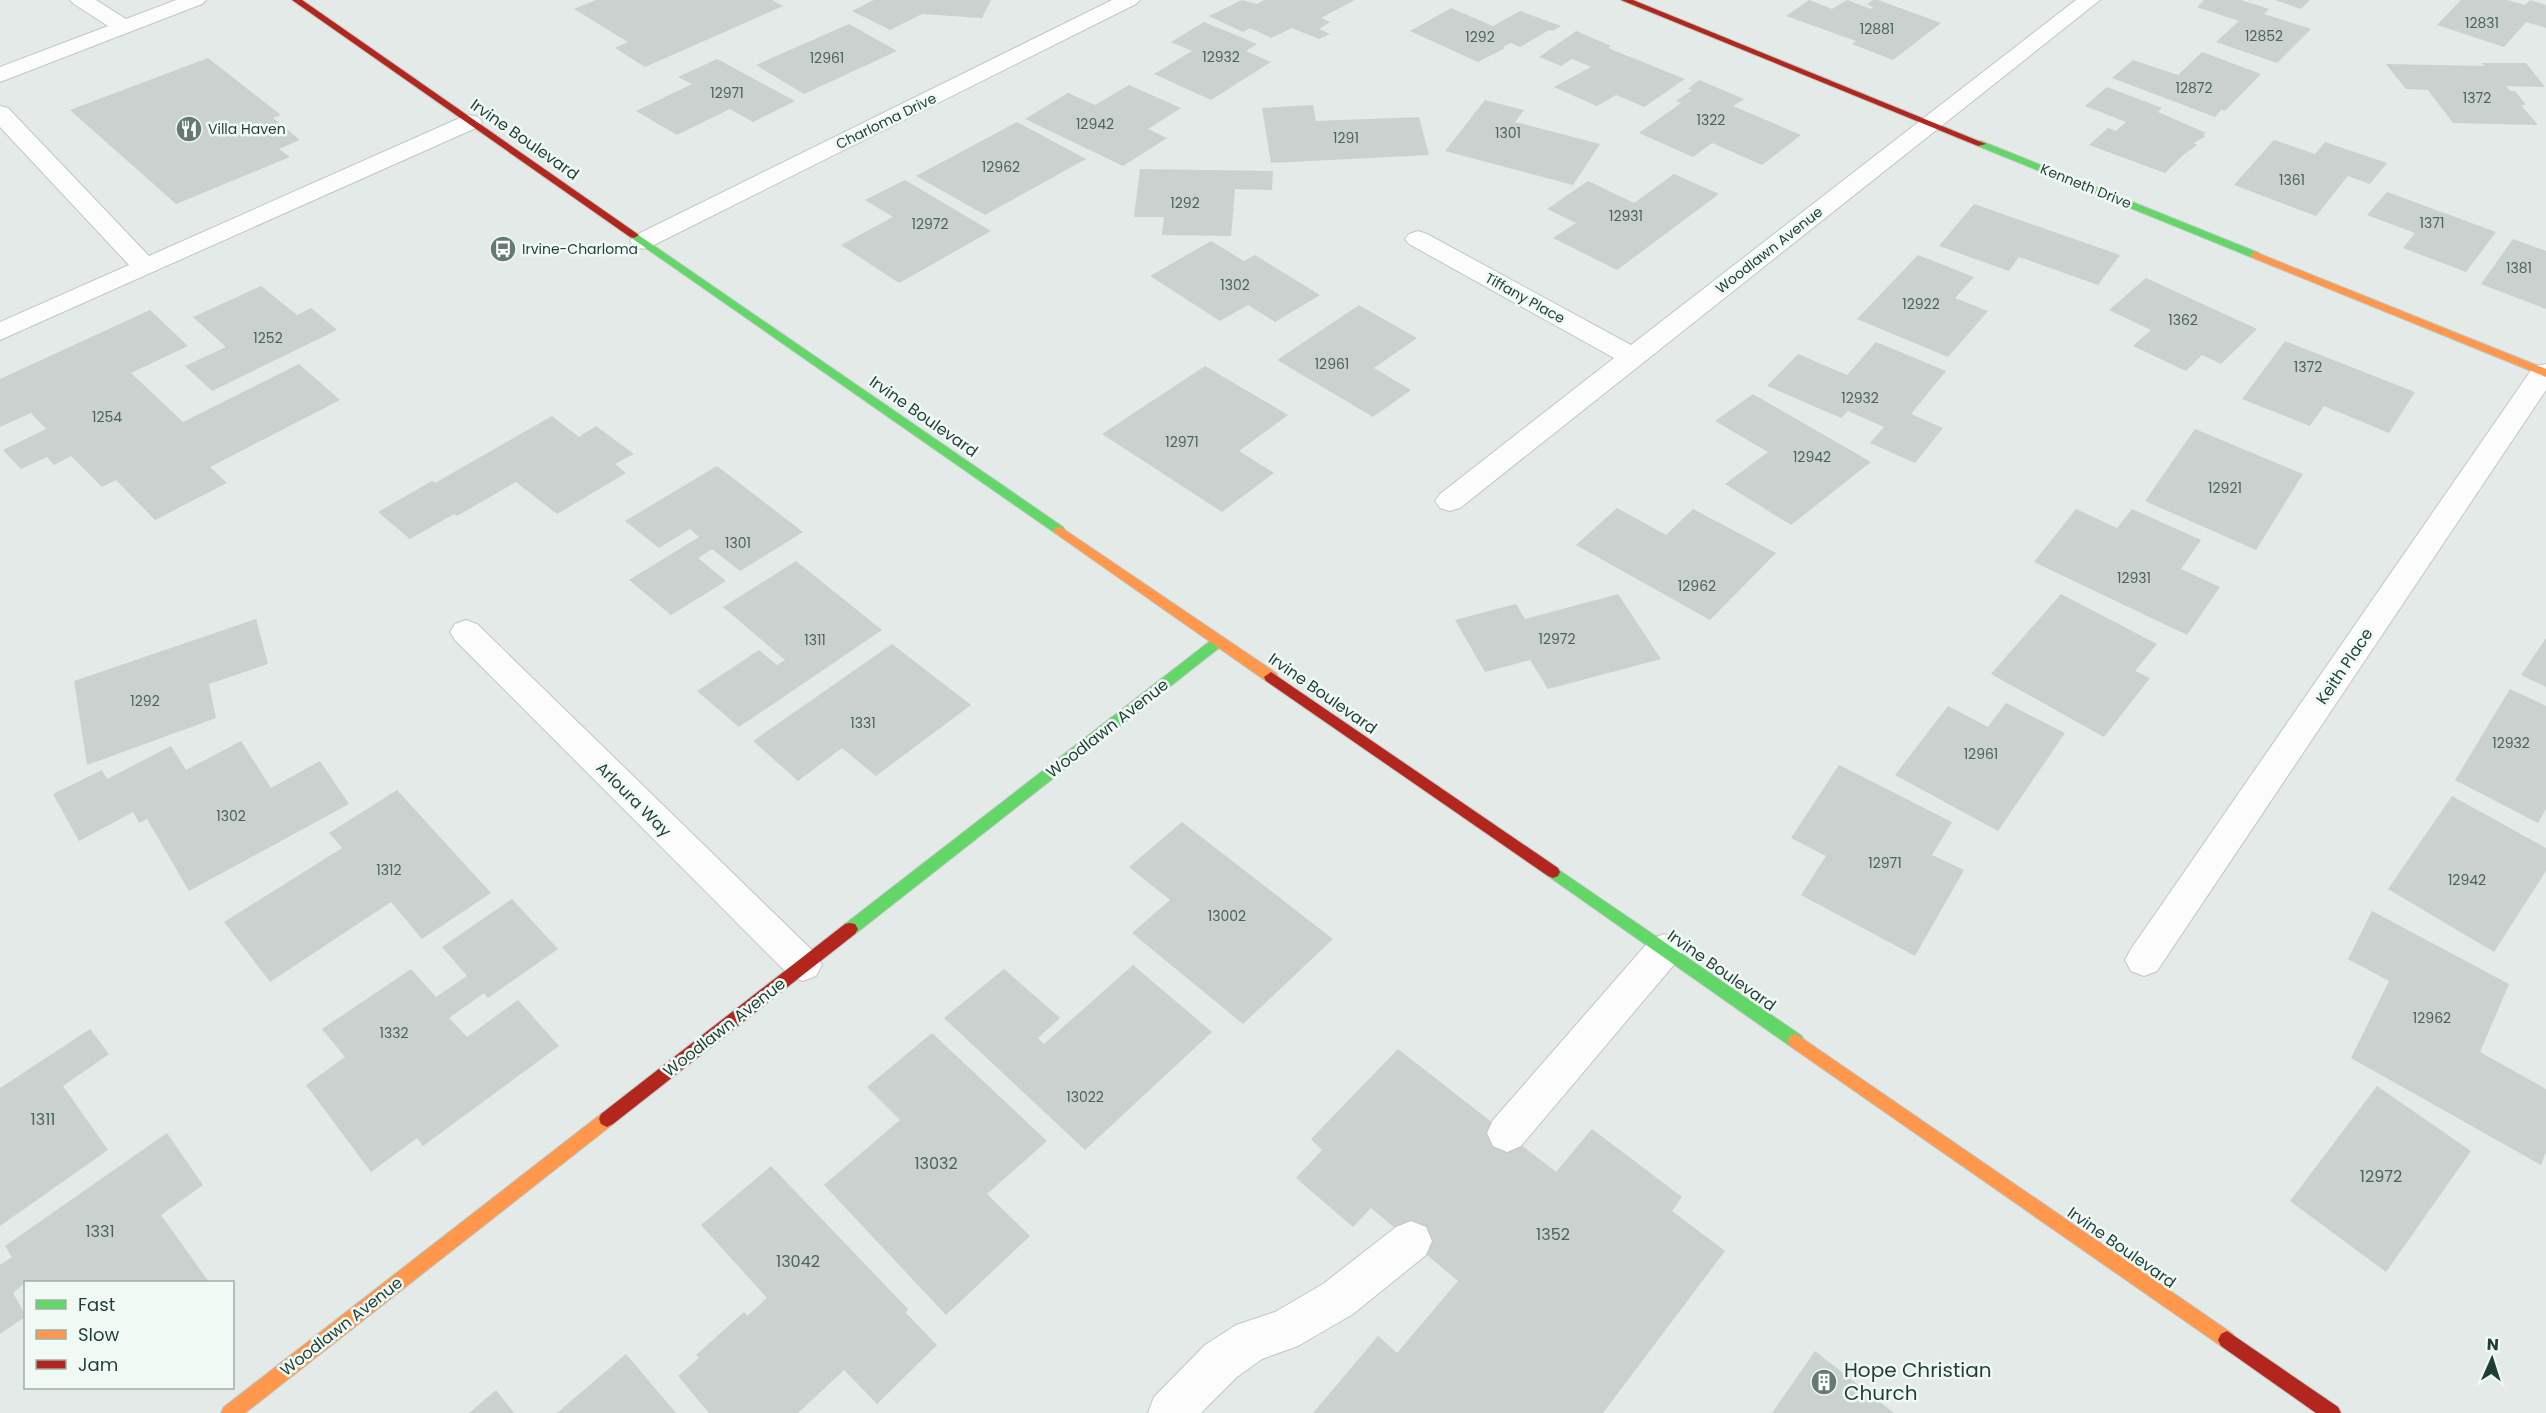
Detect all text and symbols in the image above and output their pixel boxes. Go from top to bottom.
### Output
house number: 12831 [2465,13,2499,33]
house number: 12881 [1860,19,1894,39]
house number: 12852 [2245,26,2283,46]
house number: 1292 [1465,27,1495,47]
house number: 12932 [1202,47,1240,67]
house number: 12961 [810,48,844,68]
house number: 12872 [2175,78,2213,98]
house number: 12971 [710,83,744,103]
street label: Charloma Drive [832,88,940,154]
house number: 1372 [2463,88,2491,108]
street label: Irvine Boulevard [466,93,584,186]
house number: 1322 [1697,110,1725,130]
restaurant icon: Villa Haven [174,114,204,144]
house number: 12942 [1076,114,1114,134]
place label: Villa Haven [208,119,286,139]
house number: 1301 [1495,123,1521,143]
house number: 1291 [1333,128,1359,148]
house number: 12962 [982,157,1020,177]
street label: Kenneth Drive [2037,159,2135,213]
house number: 1361 [2279,170,2305,190]
house number: 1292 [1170,193,1200,213]
street label: Woodlawn Avenue [1711,202,1827,298]
house number: 12931 [1609,206,1643,226]
house number: 1371 [2420,213,2444,233]
house number: 12972 [911,214,949,234]
bus stop icon: Irvine-Charloma [488,234,518,264]
place label: Irvine-Charloma [522,239,638,259]
house number: 1381 [2506,258,2532,278]
street label: Tiffany Place [1481,268,1569,328]
house number: 1302 [1220,275,1250,295]
house number: 12922 [1902,294,1940,314]
house number: 1362 [2168,310,2198,330]
house number: 1252 [253,328,283,348]
house number: 12961 [1315,354,1349,374]
house number: 1372 [2294,357,2322,377]
street label: Irvine Boulevard [865,370,983,463]
house number: 12932 [1841,388,1879,408]
house number: 1254 [92,407,122,427]
house number: 12971 [1165,432,1199,452]
house number: 12942 [1793,447,1831,467]
house number: 12921 [2208,478,2242,498]
house number: 1301 [725,533,751,553]
house number: 12931 [2117,568,2151,588]
house number: 12962 [1678,576,1716,596]
street label: Keith Place [2310,624,2378,709]
house number: 12972 [1538,629,1576,649]
house number: 1311 [804,630,826,650]
street label: Irvine Boulevard [1264,647,1382,740]
street label: Woodlawn Avenue [1041,673,1173,783]
house number: 1292 [130,691,160,711]
house number: 1331 [850,713,876,733]
house number: 12932 [2492,733,2530,753]
house number: 12961 [1964,744,1998,764]
street label: Arloura Way [591,757,676,842]
house number: 1302 [216,806,246,826]
house number: 12971 [1868,853,1902,873]
house number: 1312 [376,860,402,880]
house number: 12942 [2448,870,2486,890]
house number: 13002 [1208,906,1246,926]
street label: Irvine Boulevard [1663,924,1781,1017]
street label: Woodlawn Avenue [658,972,790,1082]
house number: 12962 [2413,1008,2451,1028]
house number: 1332 [379,1023,409,1043]
house number: 13022 [1066,1087,1104,1107]
house number: 1311 [31,1108,55,1131]
house number: 13032 [914,1152,958,1175]
house number: 12972 [2360,1165,2402,1188]
street label: Irvine Boulevard [2063,1201,2181,1294]
house number: 1331 [85,1220,115,1243]
house number: 1352 [1536,1223,1570,1246]
house number: 13042 [776,1250,820,1273]
street label: Woodlawn Avenue [275,1271,407,1381]
legend [24,1281,234,1389]
text: Fast [78,1292,115,1317]
text: Slow [78,1322,120,1347]
north arrow [2462,1329,2522,1389]
text: N [2486,1333,2499,1356]
text: Jam [78,1352,118,1377]
place label: Hope Christian Church [1844,1356,1991,1407]
building icon: Hope Christian Church [1809,1367,1839,1397]

